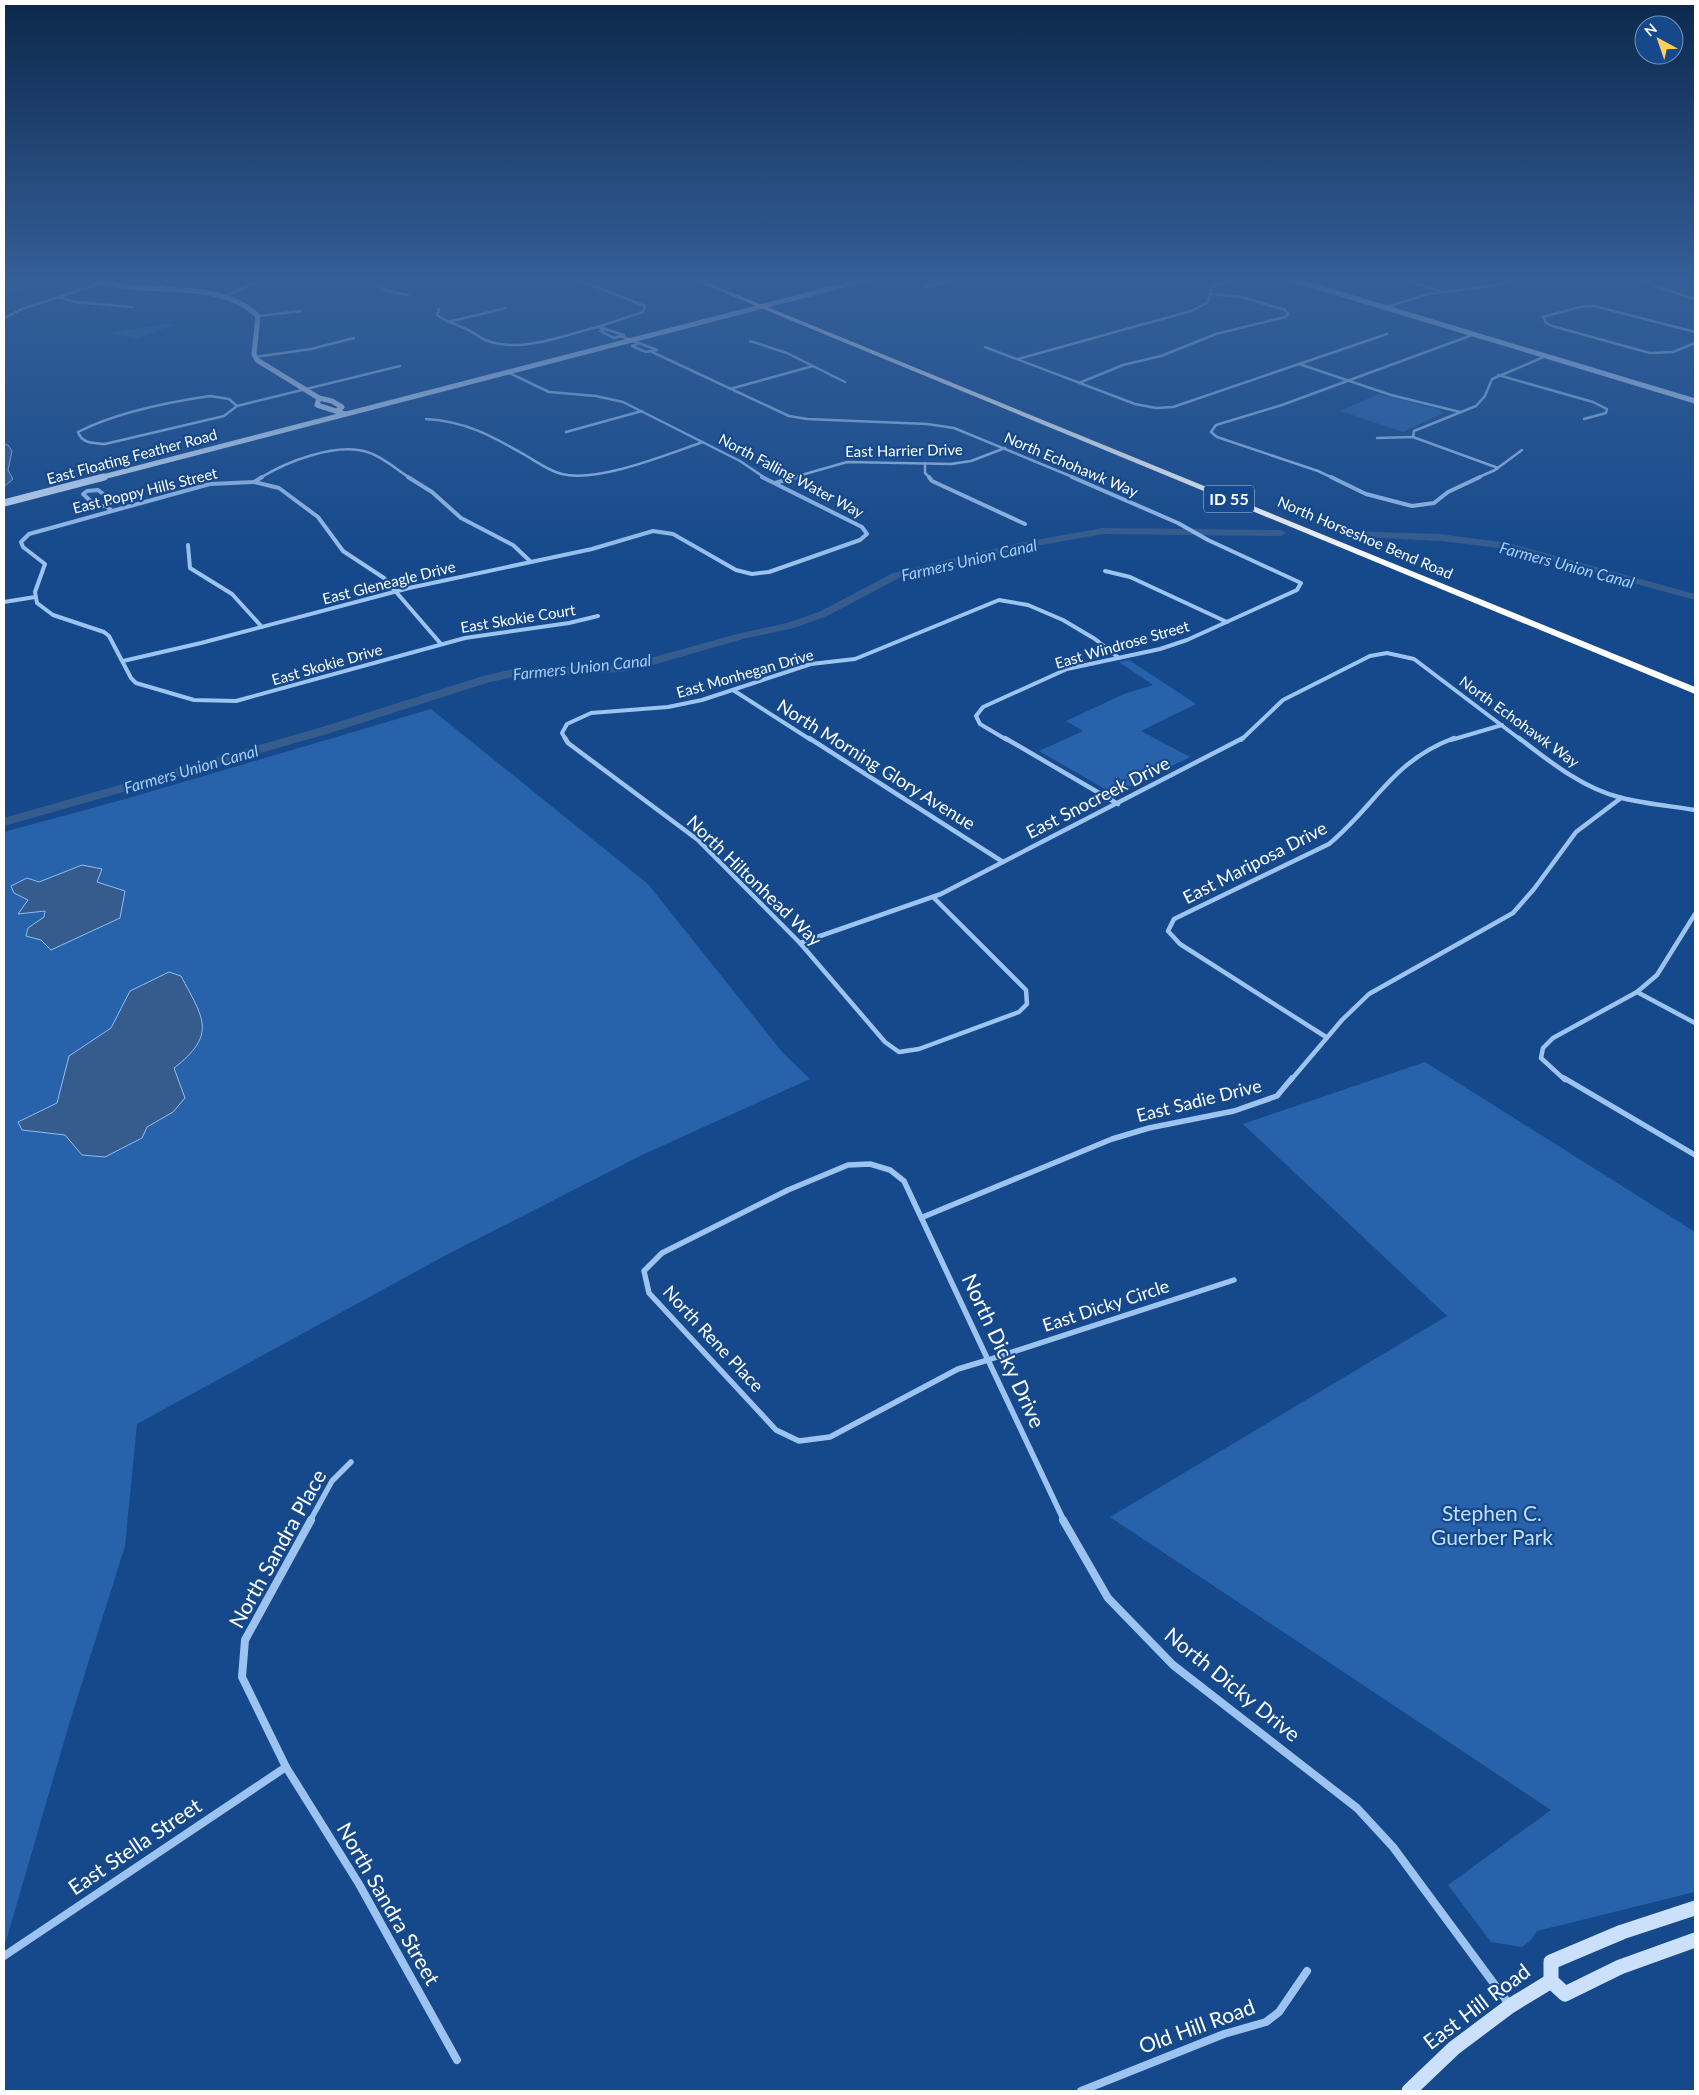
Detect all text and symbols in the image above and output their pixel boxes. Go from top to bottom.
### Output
north arrow [1634,15,1684,65]
text: N [1641,20,1660,40]
street label: East Floating Feather Road [45,425,219,487]
street label: North Echohawk Way [1002,428,1141,501]
street label: North Falling Water Way [716,429,867,521]
street label: East Harrier Drive [845,440,963,460]
street label: East Poppy Hills Street [71,463,220,517]
road number: ID 55 [1204,486,1254,512]
street label: North Horseshoe Bend Road [1275,492,1456,582]
water label: Farmers Union Canal [899,535,1039,584]
water label: Farmers Union Canal [1498,537,1637,592]
street label: East Gleneagle Drive [320,557,457,607]
street label: East Skokie Court [459,600,577,636]
street label: East Windrose Street [1053,616,1192,672]
street label: East Skokie Drive [269,640,384,688]
street label: East Monhegan Drive [674,645,815,701]
water label: Farmers Union Canal [512,650,652,683]
street label: North Echohawk Way [1456,672,1583,771]
street label: North Morning Glory Avenue [773,694,980,834]
water label: Farmers Union Canal [122,740,261,797]
street label: East Snocreek Drive [1022,751,1173,843]
street label: North Hiltonhead Way [683,810,827,951]
street label: East Mariposa Drive [1179,816,1330,908]
street label: East Sadie Drive [1134,1074,1264,1126]
street label: North Dicky Drive [958,1269,1051,1431]
street label: East Dicky Circle [1040,1274,1172,1336]
street label: North Rene Place [659,1281,769,1396]
street label: North Sandra Place [223,1465,331,1632]
park label: Stephen C. Guerber Park [1431,1500,1553,1549]
street label: North Dicky Drive [1160,1622,1306,1746]
street label: East Stella Street [63,1792,206,1899]
street label: North Sandra Street [333,1817,446,1989]
street label: East Hill Road [1418,1958,1534,2054]
street label: Old Hill Road [1135,1993,1258,2058]

